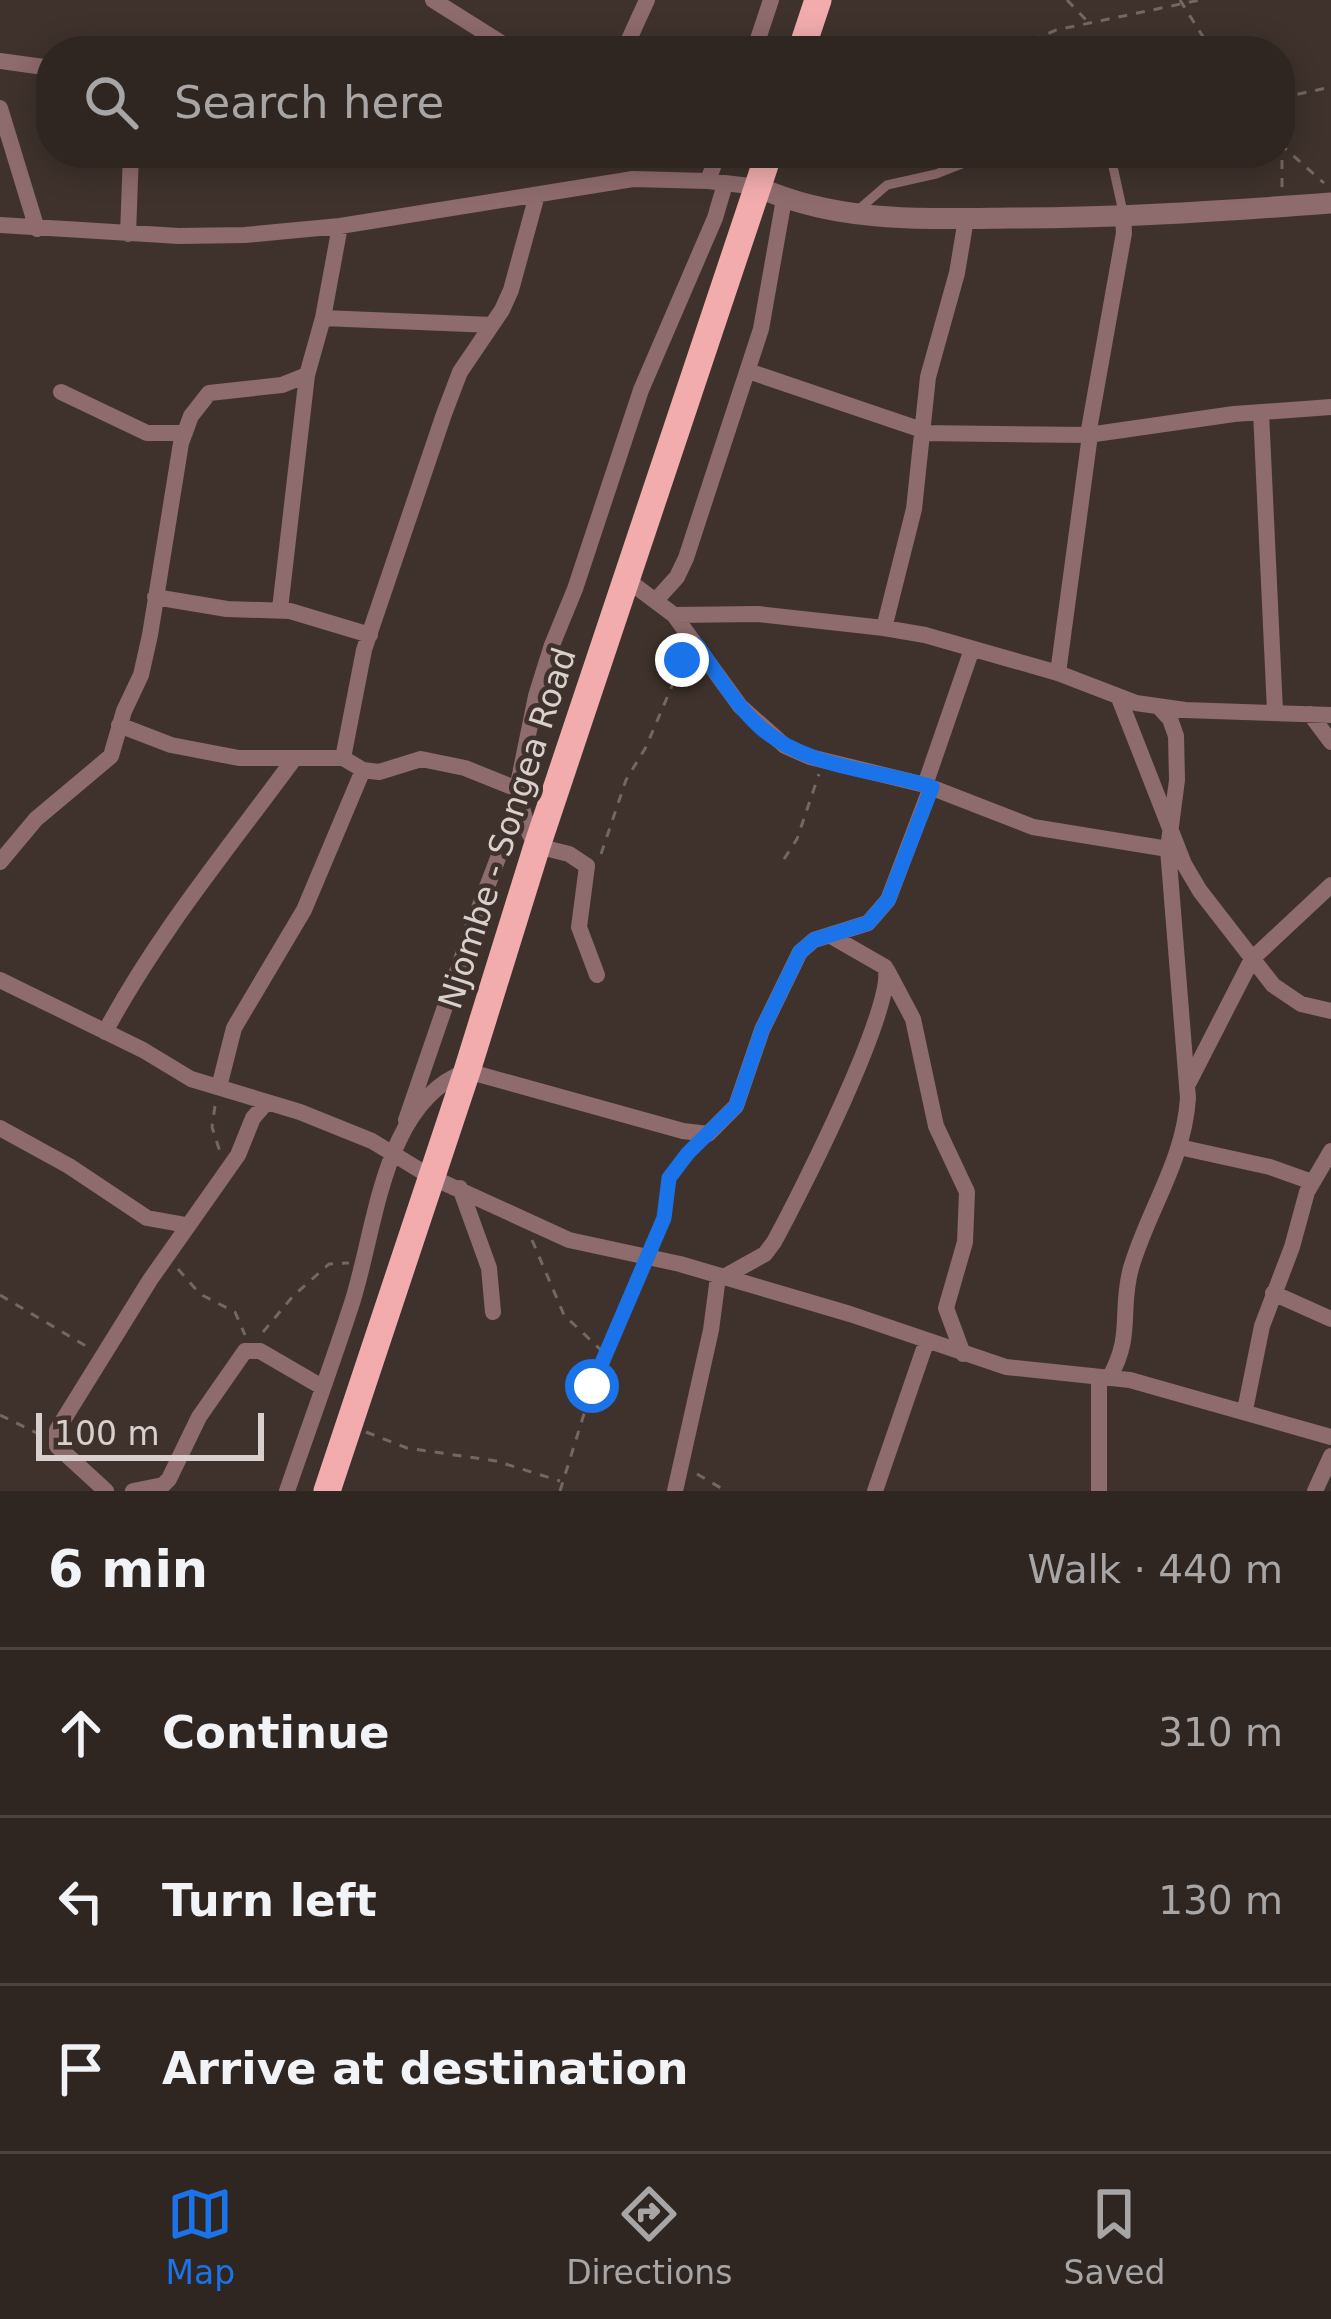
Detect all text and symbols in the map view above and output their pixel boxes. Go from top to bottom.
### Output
search box [36,36,1295,168]
icon: search [78,69,144,135]
text: Search here [174,76,444,129]
route end [655,633,709,687]
street label: Njombe - Songea Road [430,643,584,1013]
route start [565,1359,619,1413]
scale bar [36,1407,264,1460]
text: 100 m [54,1414,160,1453]
text: 6 min [48,1540,208,1599]
text: Walk · 440 m [1028,1547,1283,1592]
icon: ahead [48,1700,114,1766]
text: Continue [162,1706,390,1759]
text: 310 m [1158,1710,1283,1755]
icon: left [48,1868,114,1934]
text: Turn left [162,1874,377,1927]
text: 130 m [1158,1878,1283,1923]
icon: arrive [48,2036,114,2102]
text: Arrive at destination [162,2042,688,2095]
tab: Map [166,2181,235,2292]
tab: Directions [566,2181,732,2292]
tab: Saved [1064,2181,1165,2292]

